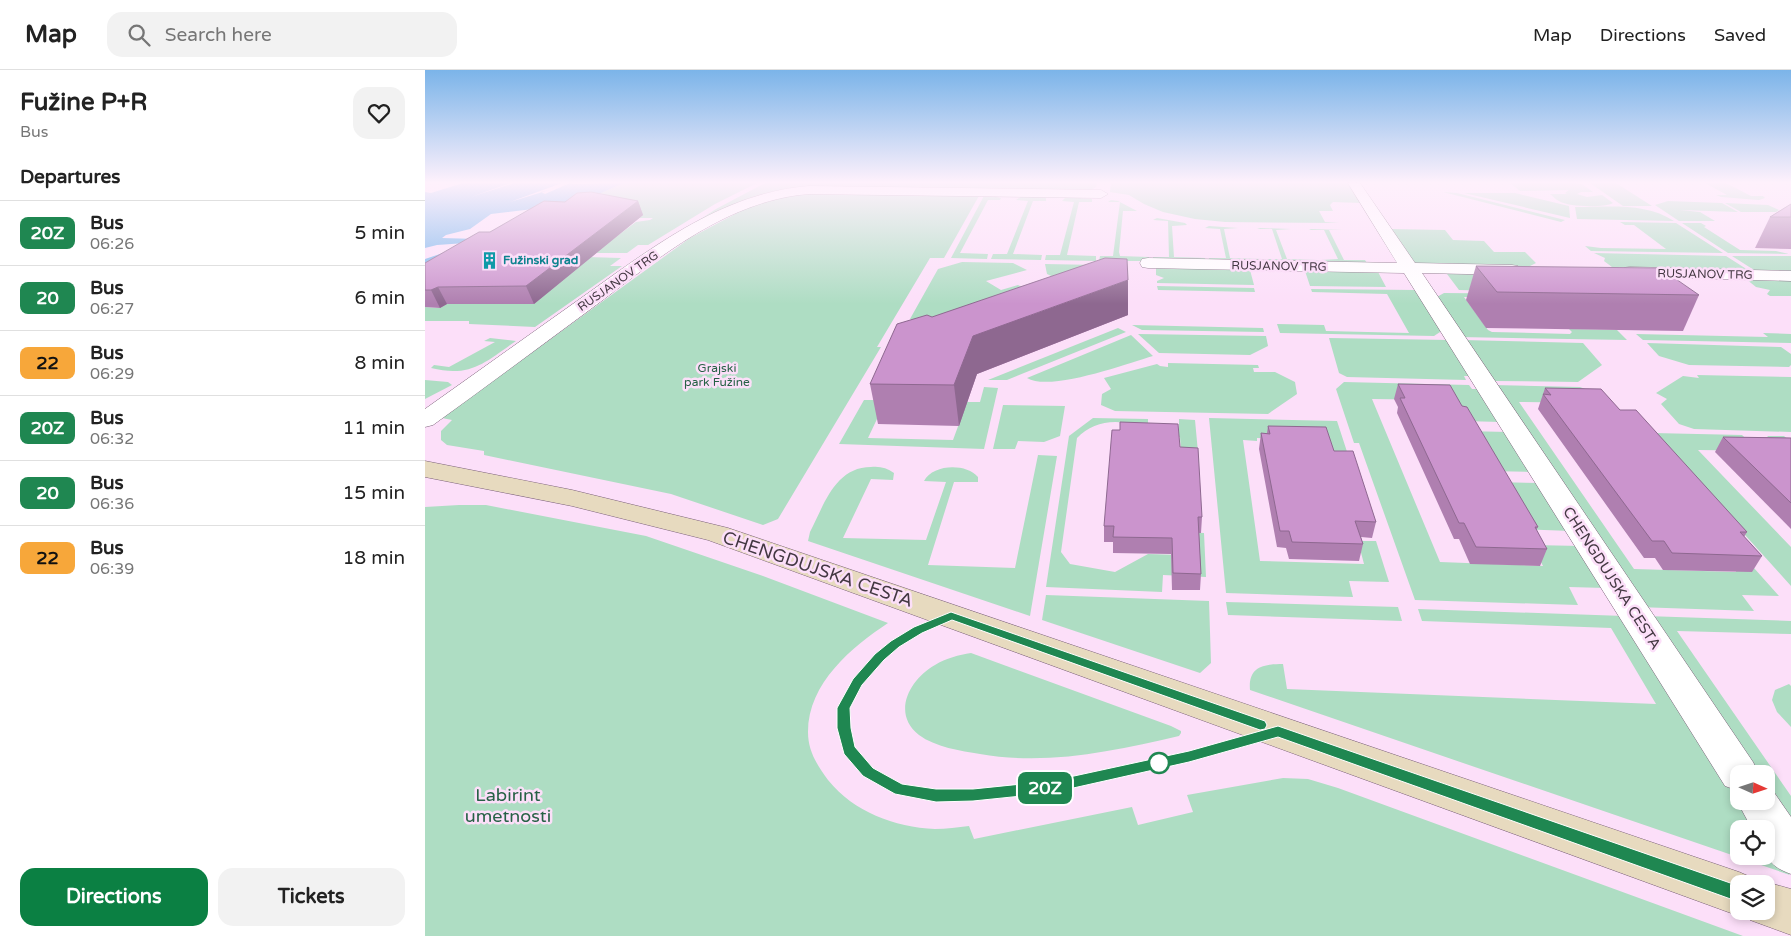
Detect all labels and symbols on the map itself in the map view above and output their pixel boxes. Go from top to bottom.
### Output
street label: RUSJANOV TRG [575,248,661,314]
building icon: Fužinski grad [479,250,499,270]
place label: Fužinski grad [503,253,578,268]
street label: RUSJANOV TRG [1231,258,1327,274]
street label: RUSJANOV TRG [1657,266,1753,282]
park label: Grajski park Fužine [684,361,750,389]
street label: CHENGDUJSKA CESTA [1559,503,1665,653]
street label: CHENGDUJSKA CESTA [720,526,916,612]
unlabelled marker [1148,752,1170,774]
north arrow [1730,765,1775,810]
line badge: 20Z [1016,772,1074,804]
park label: Labirint umetnosti [465,784,551,827]

